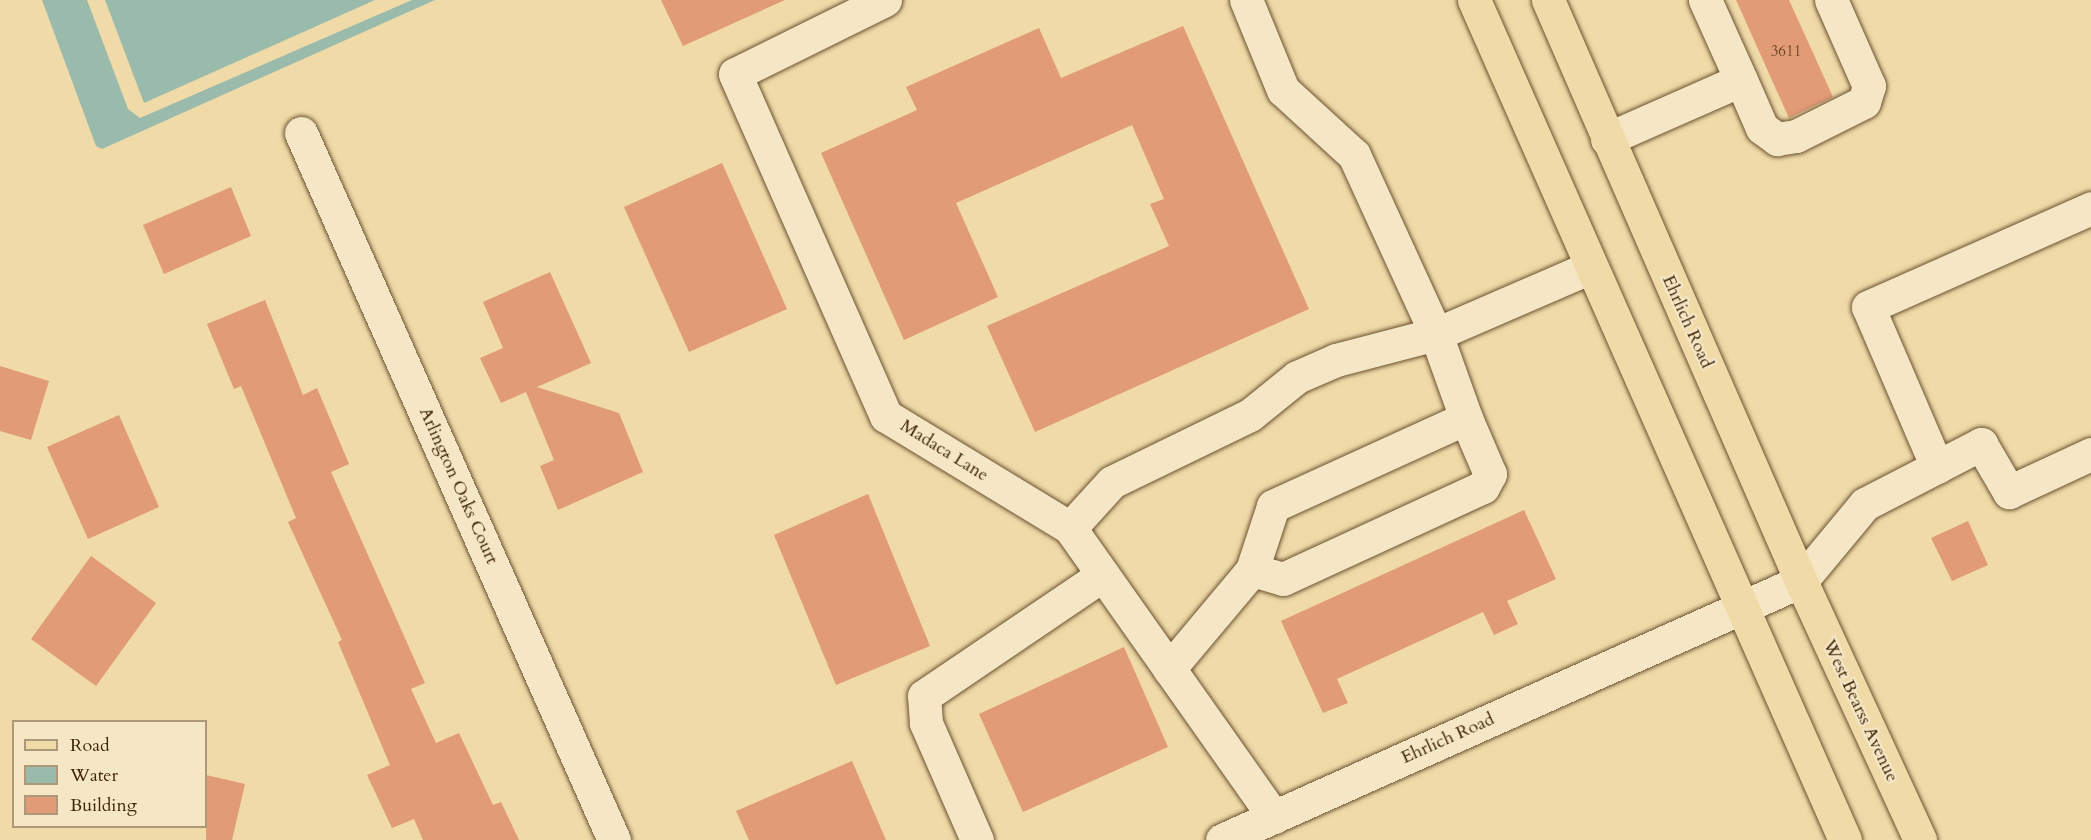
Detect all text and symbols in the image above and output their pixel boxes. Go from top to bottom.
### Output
house number: 3611 [1771,43,1801,61]
street label: Ehrlich Road [1657,272,1717,372]
street label: Arlington Oaks Court [414,404,502,568]
street label: Madaca Lane [896,415,992,487]
street label: West Bearss Avenue [1818,636,1902,786]
street label: Ehrlich Road [1398,709,1498,769]
legend [12,720,207,828]
text: Road [70,733,110,758]
text: Water [70,763,118,788]
text: Building [70,793,137,818]

